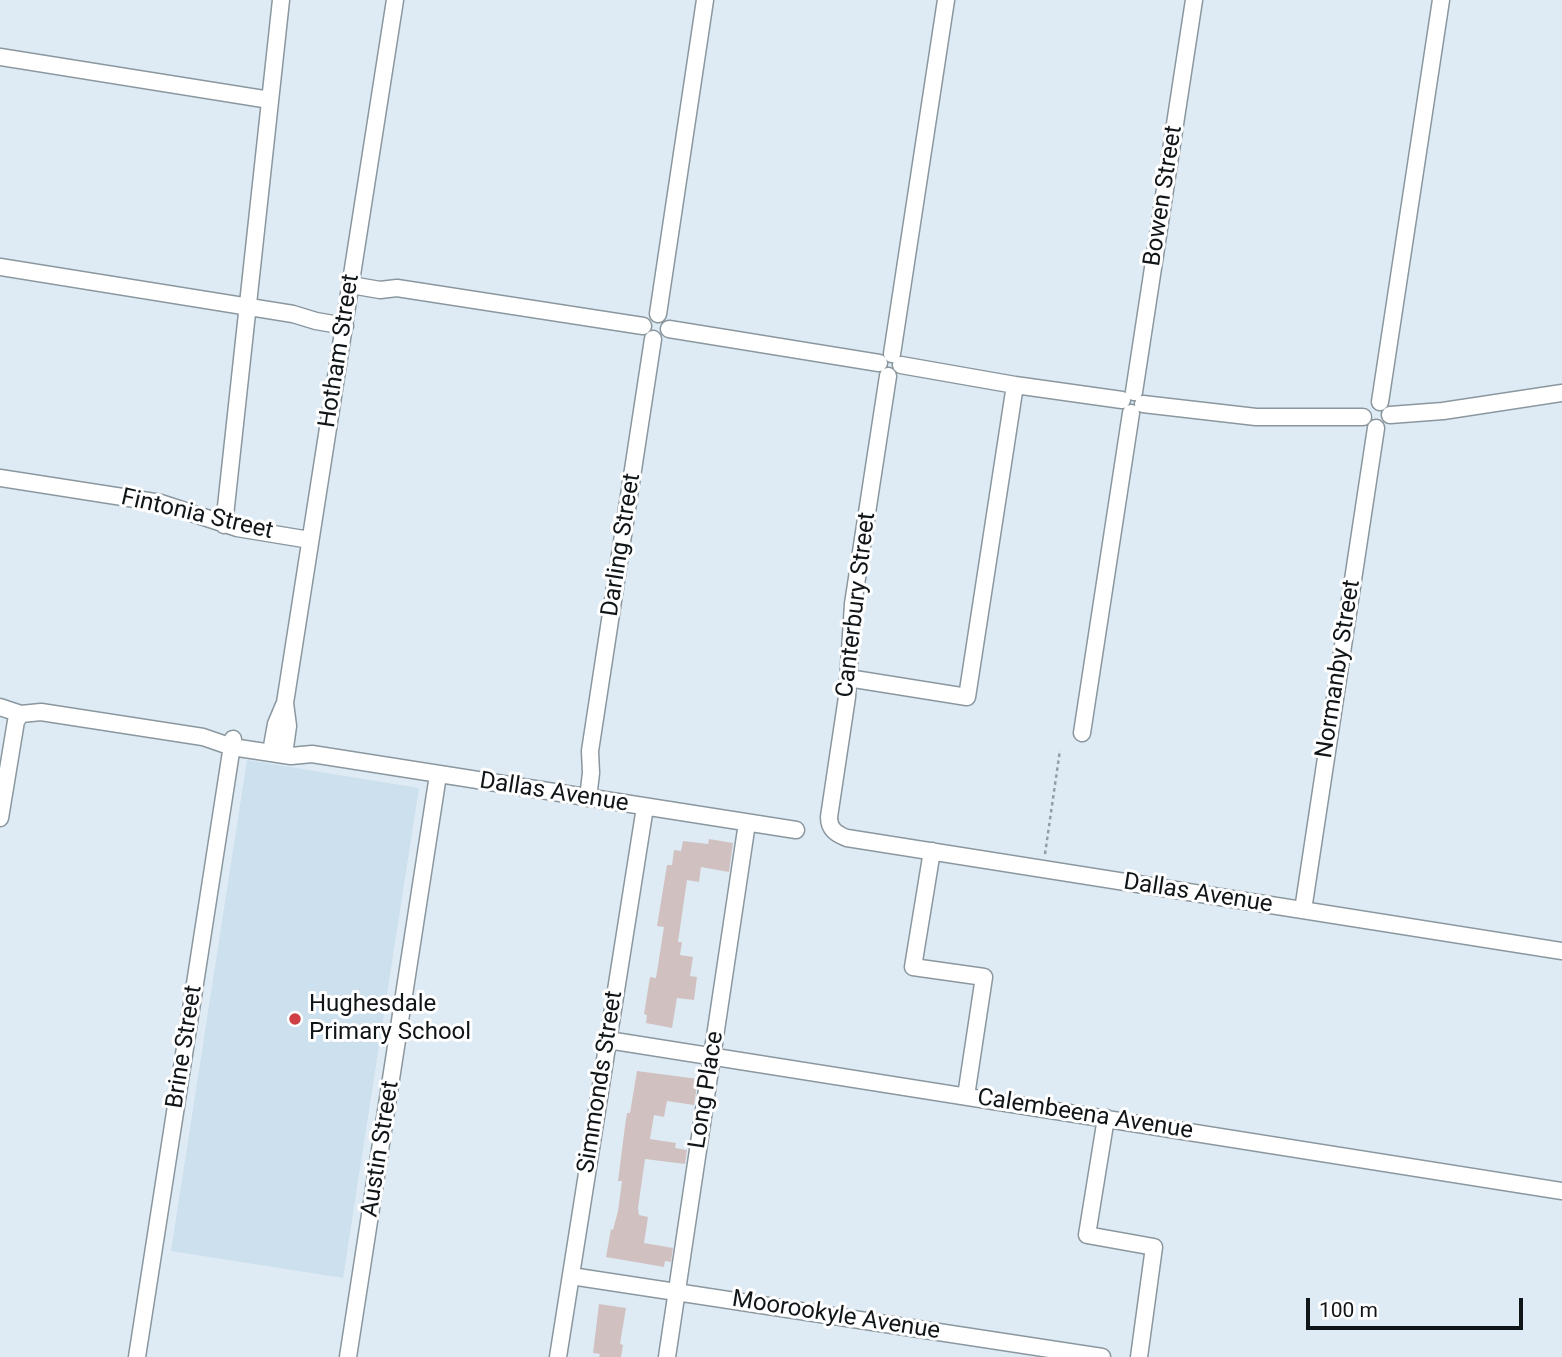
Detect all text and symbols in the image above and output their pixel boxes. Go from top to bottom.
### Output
street label: Bowen Street [1139,124,1189,268]
street label: Hotham Street [314,272,366,430]
street label: Darling Street [596,471,648,619]
street label: Fintonia Street [118,484,276,546]
street label: Canterbury Street [831,511,883,699]
street label: Normanby Street [1311,578,1367,760]
street label: Dallas Avenue [477,767,631,819]
street label: Dallas Avenue [1121,868,1275,920]
street label: Brine Street [161,983,209,1111]
street label: Simmonds Street [572,989,630,1175]
place label: Hughesdale Primary School [309,991,471,1047]
marker: Hughesdale Primary School [287,1011,303,1027]
street label: Long Place [683,1029,731,1151]
street label: Austin Street [356,1079,406,1219]
street label: Calembeena Avenue [975,1084,1195,1146]
scale bar [1310,1284,1527,1328]
street label: Moorookyle Avenue [730,1285,942,1347]
text: 100 m [1319,1298,1378,1322]

